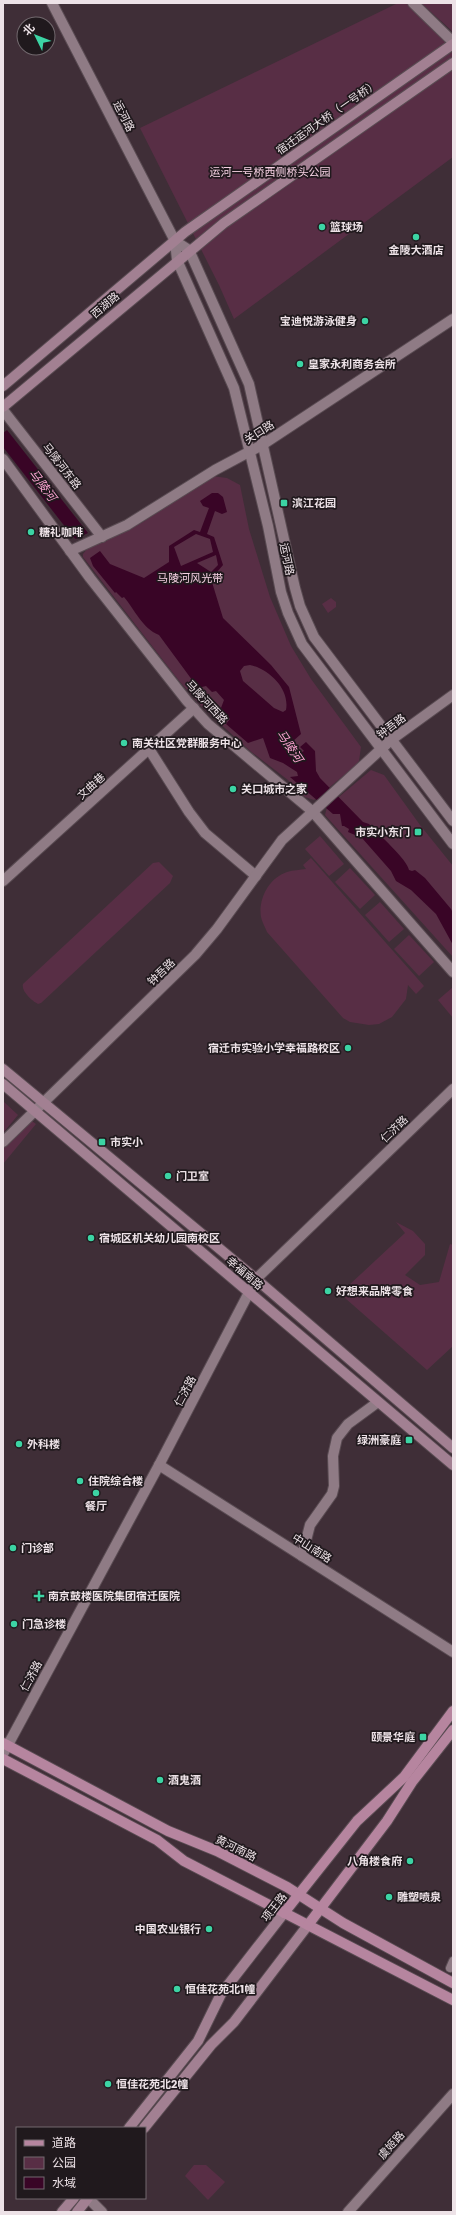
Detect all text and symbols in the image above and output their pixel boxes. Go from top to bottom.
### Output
north arrow [16,16,56,56]
text: 北 [19,20,38,39]
street label: 宿迁运河大桥（一号桥） [273,76,381,158]
street label: 运河路 [109,98,139,134]
park label: 运河一号桥西侧桥头公园 [210,164,331,180]
place label: 篮球场 [330,219,363,235]
marker: 篮球场 [317,222,327,232]
marker: 金陵大酒店 [411,232,421,242]
place label: 金陵大酒店 [389,242,444,258]
street label: 西湖路 [87,288,123,322]
place label: 宝迪悦游泳健身 [280,313,357,329]
marker: 宝迪悦游泳健身 [360,316,370,326]
place label: 皇家永利商务会所 [308,356,396,372]
marker: 皇家永利商务会所 [295,359,305,369]
street label: 关口路 [241,416,277,448]
street label: 马陵河东路 [40,440,84,492]
water label: 马陵河 [26,466,60,504]
place label: 滨江花园 [292,495,336,511]
marker: 滨江花园 [279,498,289,508]
place label: 糖礼咖啡 [39,524,83,540]
marker: 糖礼咖啡 [26,527,36,537]
street label: 运河路 [276,541,298,577]
park label: 马陵河风光带 [157,570,223,586]
street label: 马陵河西路 [182,676,232,728]
street label: 钟吾路 [373,710,409,742]
water label: 马陵河 [273,726,308,767]
place label: 南关社区党群服务中心 [132,735,242,751]
marker: 南关社区党群服务中心 [119,738,129,748]
street label: 文曲巷 [73,769,109,803]
place label: 关口城市之家 [241,781,307,797]
marker: 关口城市之家 [228,784,238,794]
place label: 市实小东门 [355,824,410,840]
marker: 市实小东门 [413,827,423,837]
street label: 钟吾路 [144,955,178,989]
place label: 宿迁市实验小学幸福路校区 [208,1040,340,1056]
marker: 宿迁市实验小学幸福路校区 [343,1043,353,1053]
street label: 仁济路 [377,1112,411,1146]
place label: 市实小 [110,1134,143,1150]
marker: 市实小 [97,1137,107,1147]
place label: 门卫室 [176,1168,209,1184]
marker: 门卫室 [163,1171,173,1181]
place label: 宿城区机关幼儿园南校区 [99,1230,220,1246]
marker: 宿城区机关幼儿园南校区 [86,1233,96,1243]
street label: 幸福南路 [223,1253,267,1293]
place label: 好想来品牌零食 [336,1283,413,1299]
marker: 好想来品牌零食 [323,1286,333,1296]
street label: 仁济路 [170,1373,200,1409]
place label: 绿洲豪庭 [357,1432,401,1448]
marker: 绿洲豪庭 [404,1435,414,1445]
place label: 外科楼 [27,1436,60,1452]
marker: 外科楼 [14,1439,24,1449]
place label: 住院综合楼 [88,1473,143,1489]
marker: 住院综合楼 [75,1476,85,1486]
marker: 餐厅 [91,1488,101,1498]
place label: 餐厅 [85,1498,107,1514]
street label: 中山南路 [289,1530,335,1566]
place label: 门诊部 [21,1540,54,1556]
marker: 门诊部 [8,1543,18,1553]
place label: 南京鼓楼医院集团宿迁医院 [48,1588,180,1604]
marker: 南京鼓楼医院集团宿迁医院 [33,1590,45,1602]
place label: 门急诊楼 [22,1616,66,1632]
marker: 门急诊楼 [9,1619,19,1629]
street label: 仁济路 [16,1658,46,1694]
place label: 颐景华庭 [371,1729,415,1745]
marker: 颐景华庭 [418,1732,428,1742]
place label: 酒鬼酒 [168,1772,201,1788]
marker: 酒鬼酒 [155,1775,165,1785]
street label: 黄河南路 [213,1831,259,1865]
place label: 八角楼食府 [347,1853,402,1869]
marker: 八角楼食府 [405,1856,415,1866]
street label: 项王路 [258,1889,290,1925]
place label: 雕塑喷泉 [397,1889,441,1905]
marker: 雕塑喷泉 [384,1892,394,1902]
place label: 中国农业银行 [135,1921,201,1937]
marker: 中国农业银行 [204,1924,214,1934]
place label: 恒佳花苑北1幢 [185,1981,255,1997]
marker: 恒佳花苑北1幢 [172,1984,182,1994]
place label: 恒佳花苑北2幢 [116,2076,188,2092]
marker: 恒佳花苑北2幢 [103,2079,113,2089]
legend [16,2127,146,2199]
street label: 虞姬路 [374,2127,408,2163]
text: 道路 [52,2134,76,2151]
text: 公园 [52,2154,76,2171]
text: 水域 [52,2174,76,2191]

